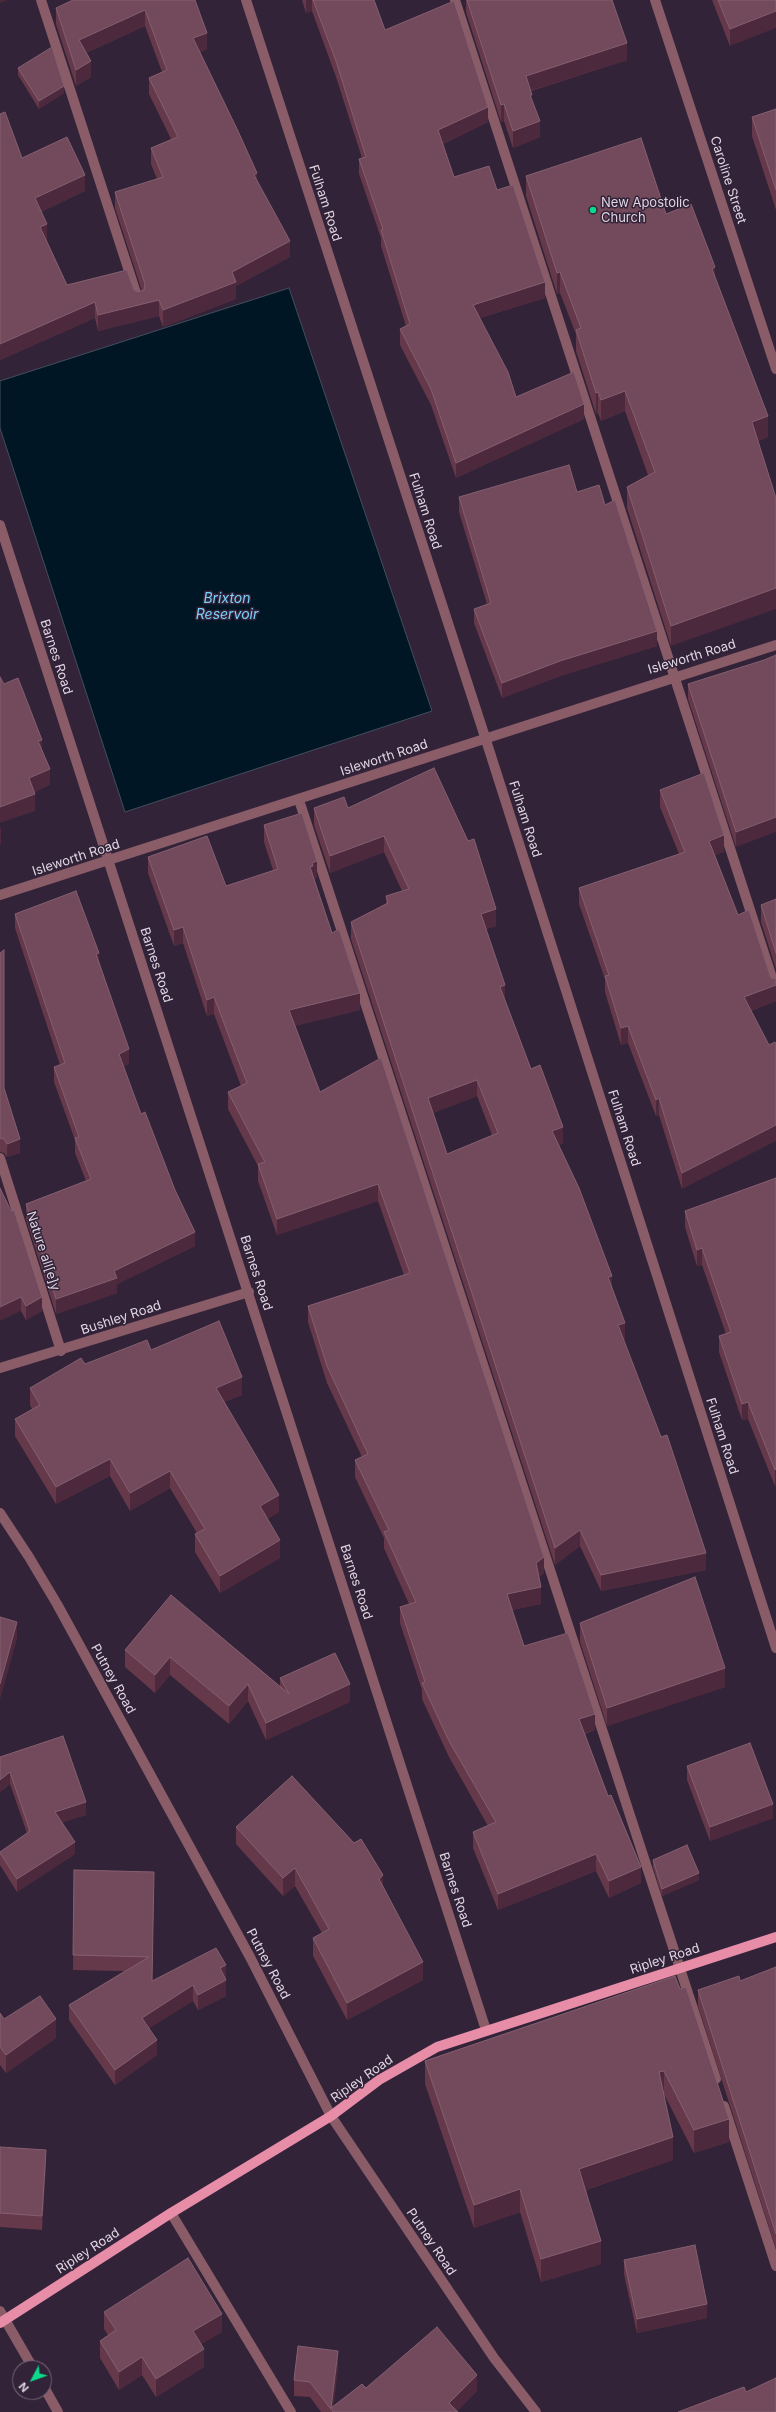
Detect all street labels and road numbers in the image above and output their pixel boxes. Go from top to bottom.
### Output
street label: Caroline Street [706,134,750,226]
street label: Fulham Road [305,163,345,243]
street label: Fulham Road [405,471,445,551]
street label: Barnes Road [37,617,75,697]
street label: Isleworth Road [646,636,738,678]
street label: Isleworth Road [338,737,430,779]
street label: Fulham Road [505,779,545,859]
street label: Isleworth Road [30,837,122,879]
street label: Barnes Road [137,925,175,1005]
street label: Fulham Road [604,1088,644,1168]
street label: Nature all[e]y [23,1209,63,1293]
street label: Barnes Road [237,1233,275,1313]
street label: Bushley Road [79,1298,163,1338]
street label: Fulham Road [702,1396,742,1476]
street label: Barnes Road [337,1542,375,1622]
street label: Putney Road [87,1641,139,1717]
street label: Barnes Road [436,1850,474,1930]
street label: Putney Road [243,1926,293,2002]
street label: Ripley Road [628,1940,702,1978]
street label: Ripley Road [328,2052,396,2106]
street label: Putney Road [403,2205,459,2279]
street label: Ripley Road [53,2225,123,2277]

